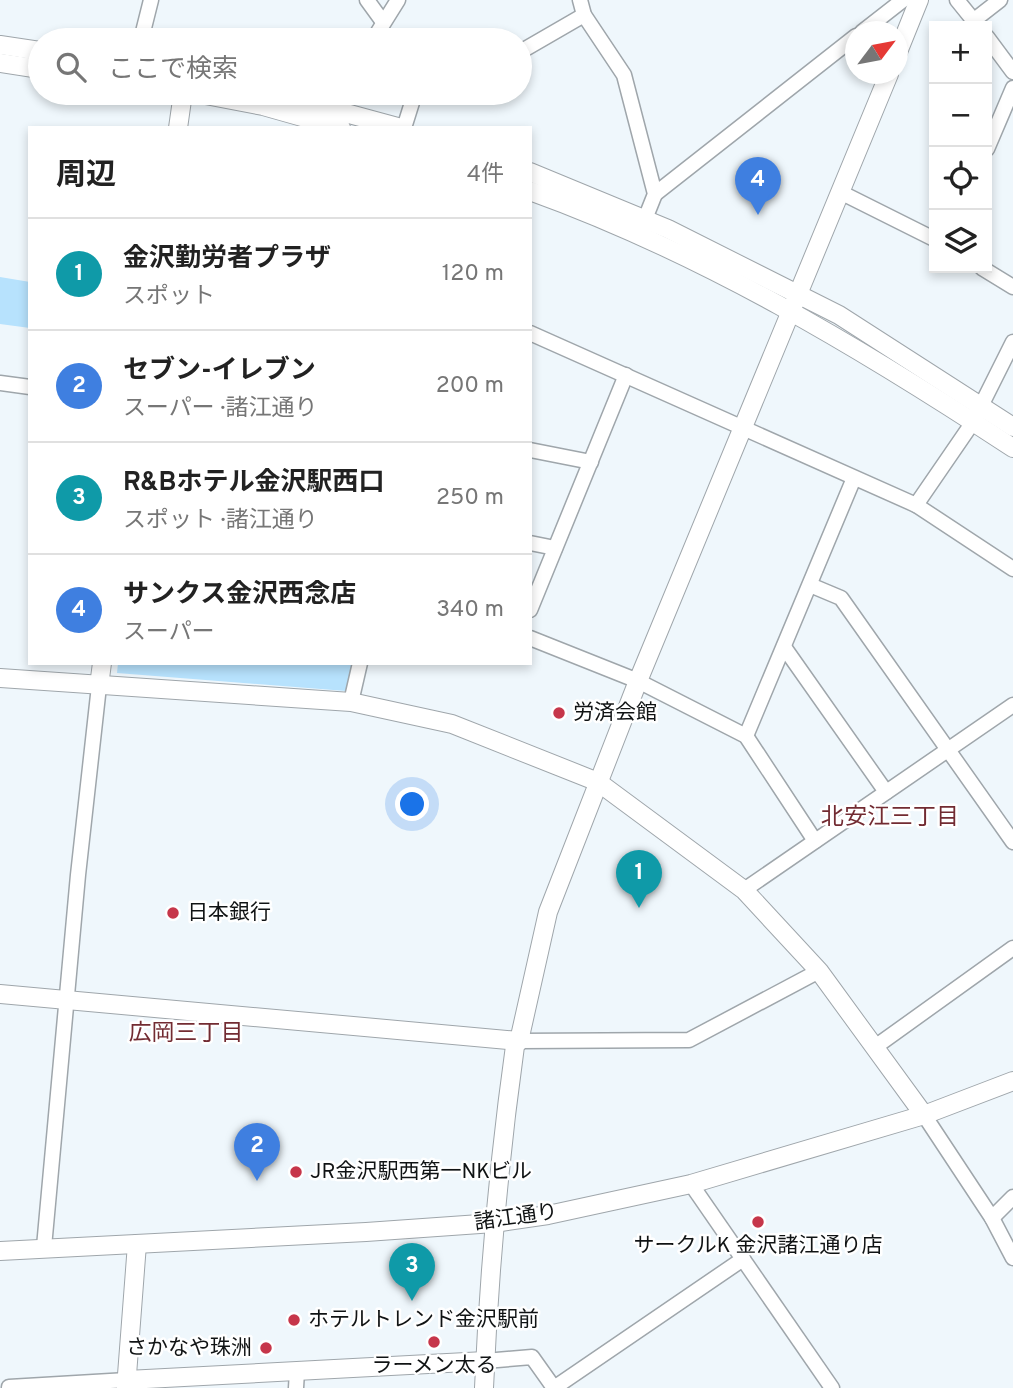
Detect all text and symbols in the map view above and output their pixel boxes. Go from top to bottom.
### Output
north arrow [845,21,908,84]
map controls [929,21,992,273]
button: + [929,21,992,84]
search box [28,28,532,105]
icon: search [52,48,90,86]
text: ここで検索 [108,54,238,87]
button: − [929,84,992,147]
button: locate [929,147,992,210]
pin: 4 [735,157,781,215]
text: 周辺 [56,158,116,195]
text: 4件 [467,161,504,190]
button: layers [929,210,992,273]
text: 金沢勤労者プラザ [123,243,331,276]
text: 1 [74,260,84,289]
text: 120 m [442,260,504,289]
text: スポット [123,283,215,312]
text: セブン-イレブン [123,355,316,388]
text: 2 [72,372,86,401]
text: 200 m [436,372,504,401]
text: スーパー · 諸江通り [123,395,318,424]
text: R&Bホテル金沢駅西口 [123,467,385,500]
text: 3 [72,484,86,513]
text: 250 m [436,484,504,513]
text: スポット · 諸江通り [123,507,318,536]
text: サンクス金沢西念店 [123,579,356,612]
text: 4 [72,596,86,625]
text: 340 m [436,596,504,625]
text: スーパー [123,619,215,648]
place label: 労済会館 [573,700,657,727]
marker: 労済会館 [551,705,567,721]
your location [395,787,429,821]
district label: 北安江三丁目 [821,804,959,833]
pin: 1 [616,850,662,908]
place label: 日本銀行 [187,900,271,927]
marker: 日本銀行 [165,905,181,921]
district label: 広岡三丁目 [129,1020,244,1049]
pin: 2 [234,1123,280,1181]
place label: JR金沢駅西第一NKビル [310,1159,532,1186]
marker: JR金沢駅西第一NKビル [288,1164,304,1180]
street label: 諸江通り [473,1199,559,1237]
marker: サークルK 金沢諸江通り店 [750,1214,766,1230]
place label: サークルK 金沢諸江通り店 [633,1233,883,1260]
pin: 3 [389,1243,435,1301]
place label: ホテルトレンド金沢駅前 [308,1307,539,1334]
marker: ホテルトレンド金沢駅前 [286,1312,302,1328]
marker: ラーメン太る [426,1334,442,1350]
place label: さかなや珠洲 [126,1335,252,1362]
marker: さかなや珠洲 [258,1340,274,1356]
place label: ラーメン太る [371,1353,497,1380]

